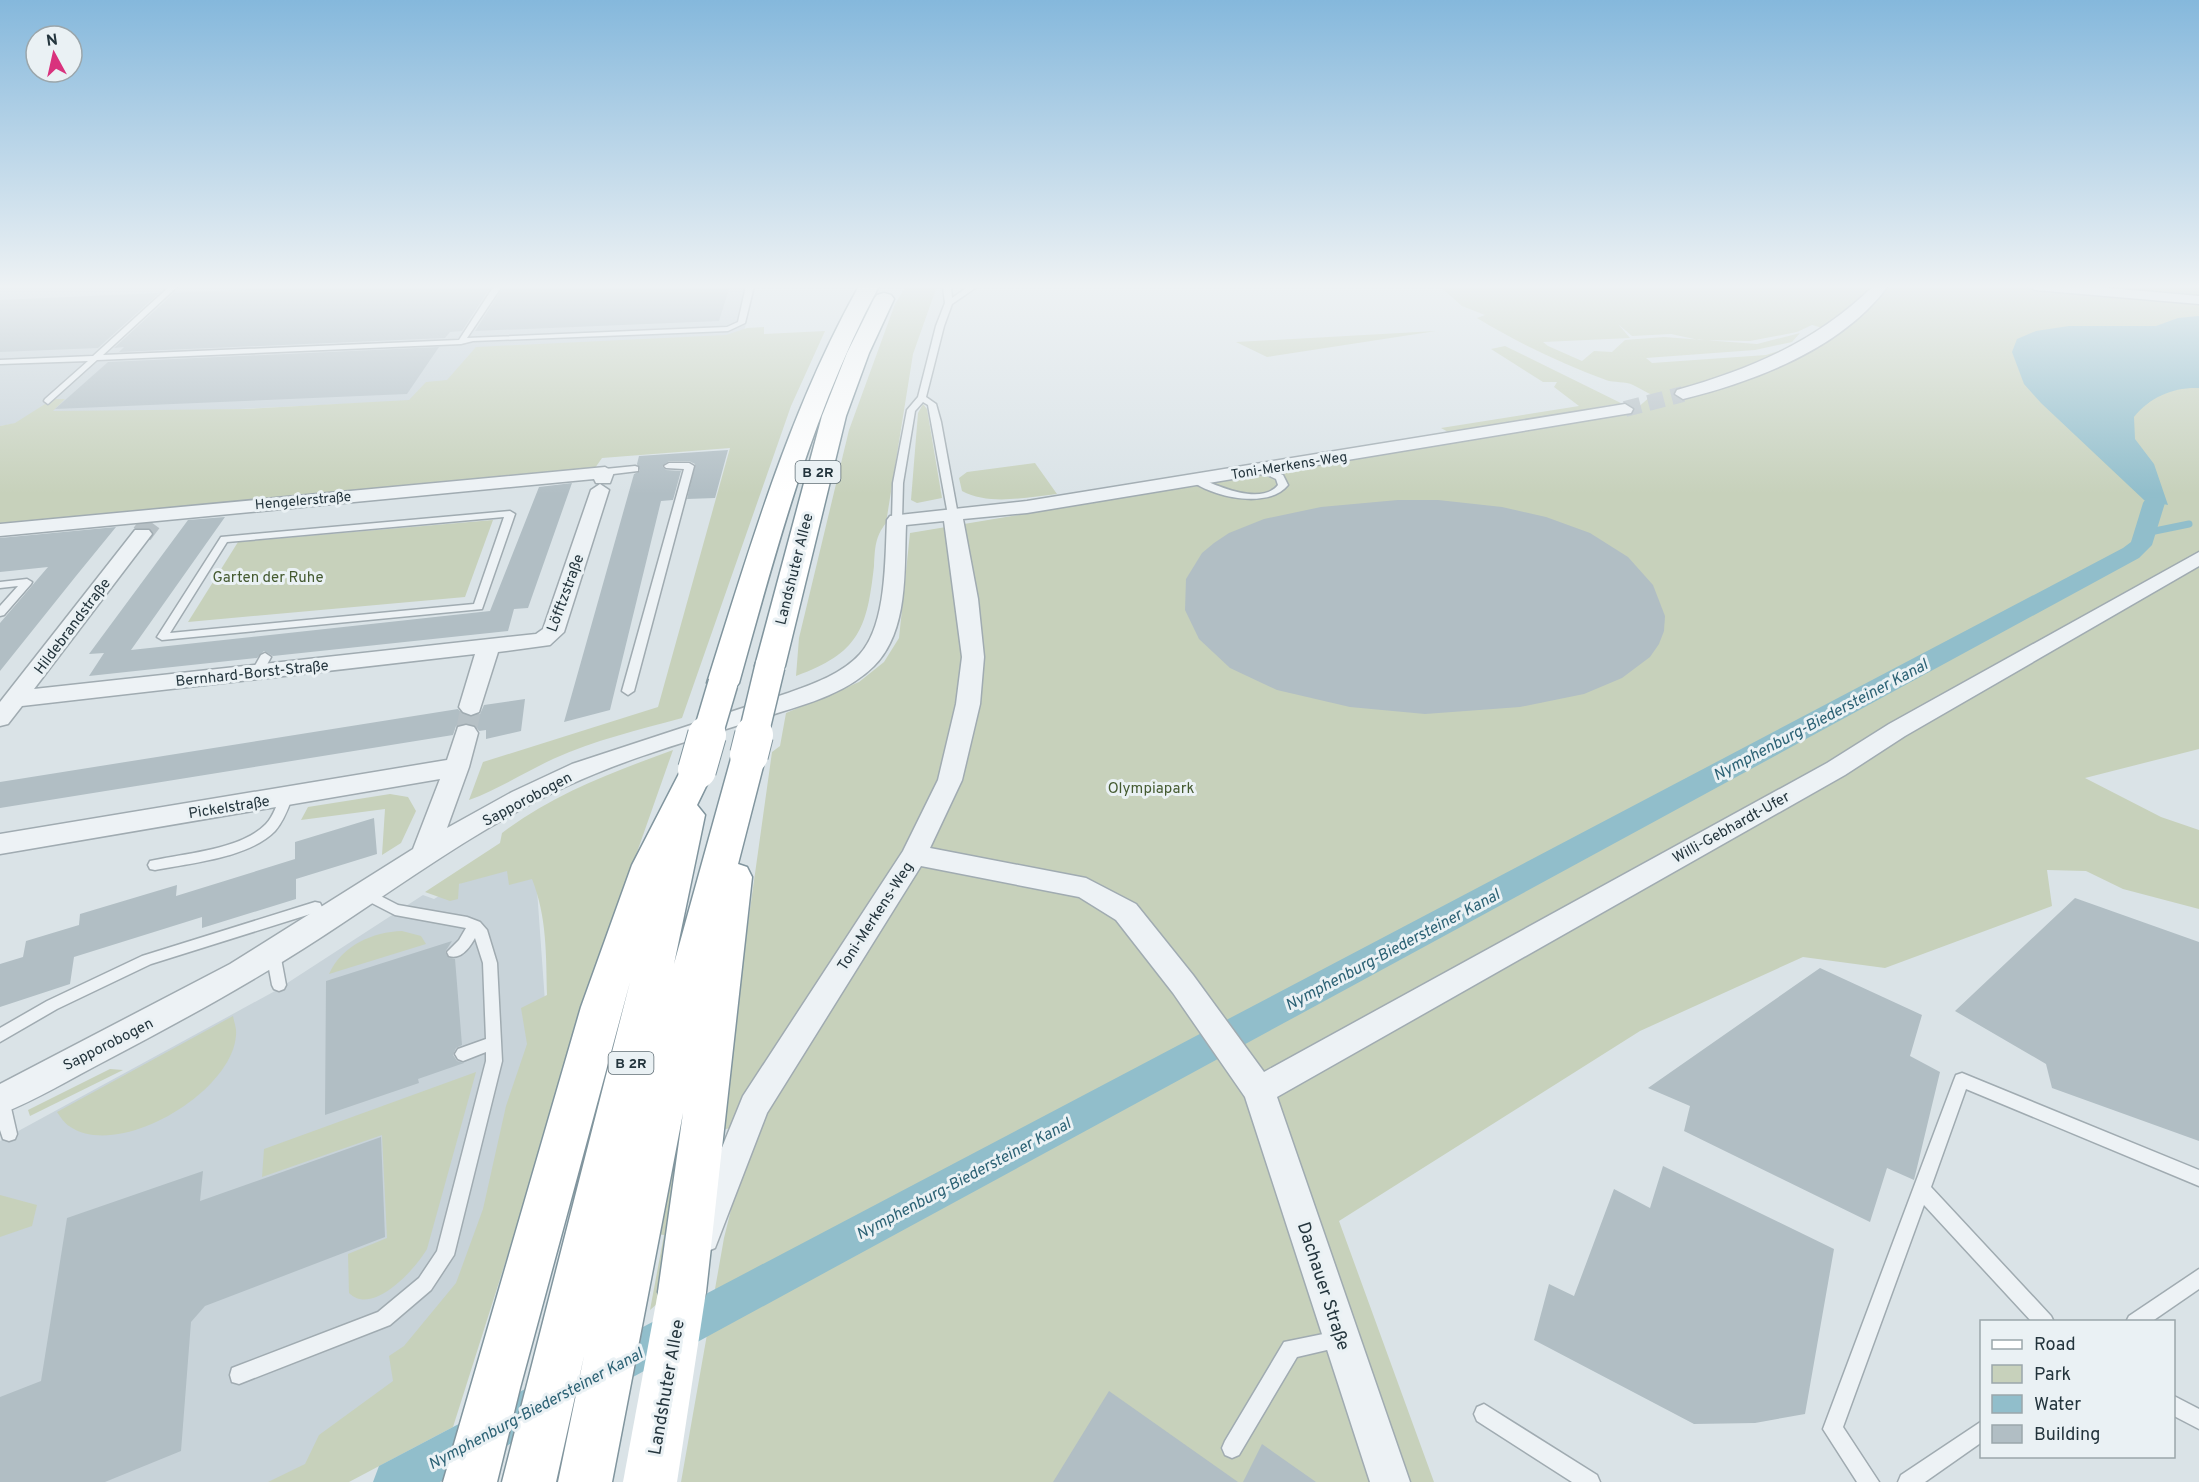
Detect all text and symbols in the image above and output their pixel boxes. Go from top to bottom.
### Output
north arrow [24,24,84,84]
text: N [45,30,59,52]
street label: Toni-Merkens-Weg [1230,449,1349,484]
road number: B 2R [796,461,840,483]
street label: Hengelerstraße [254,489,352,514]
street label: Landshuter Allee [772,512,819,627]
street label: Löfftzstraße [544,552,589,635]
park label: Garten der Ruhe [212,569,324,588]
street label: Hildebrandstraße [31,575,116,679]
water label: Nymphenburg-Biedersteiner Kanal [1710,655,1933,786]
street label: Bernhard-Borst-Straße [175,657,330,692]
street label: Sapporobogen [480,769,576,832]
park label: Olympiapark [1108,780,1194,799]
street label: Willi-Gebhardt-Ufer [1670,788,1794,868]
street label: Pickelstraße [187,793,271,824]
street label: Toni-Merkens-Weg [834,859,919,975]
water label: Nymphenburg-Biedersteiner Kanal [1282,885,1505,1016]
street label: Sapporobogen [60,1014,157,1076]
road number: B 2R [608,1052,654,1074]
water label: Nymphenburg-Biedersteiner Kanal [853,1114,1076,1245]
street label: Dachauer Straße [1291,1219,1354,1354]
street label: Landshuter Allee [644,1318,691,1457]
legend [1980,1320,2175,1458]
text: Road [2034,1334,2076,1357]
water label: Nymphenburg-Biedersteiner Kanal [425,1344,648,1475]
text: Park [2034,1364,2071,1387]
text: Water [2034,1394,2081,1417]
text: Building [2034,1424,2100,1447]

